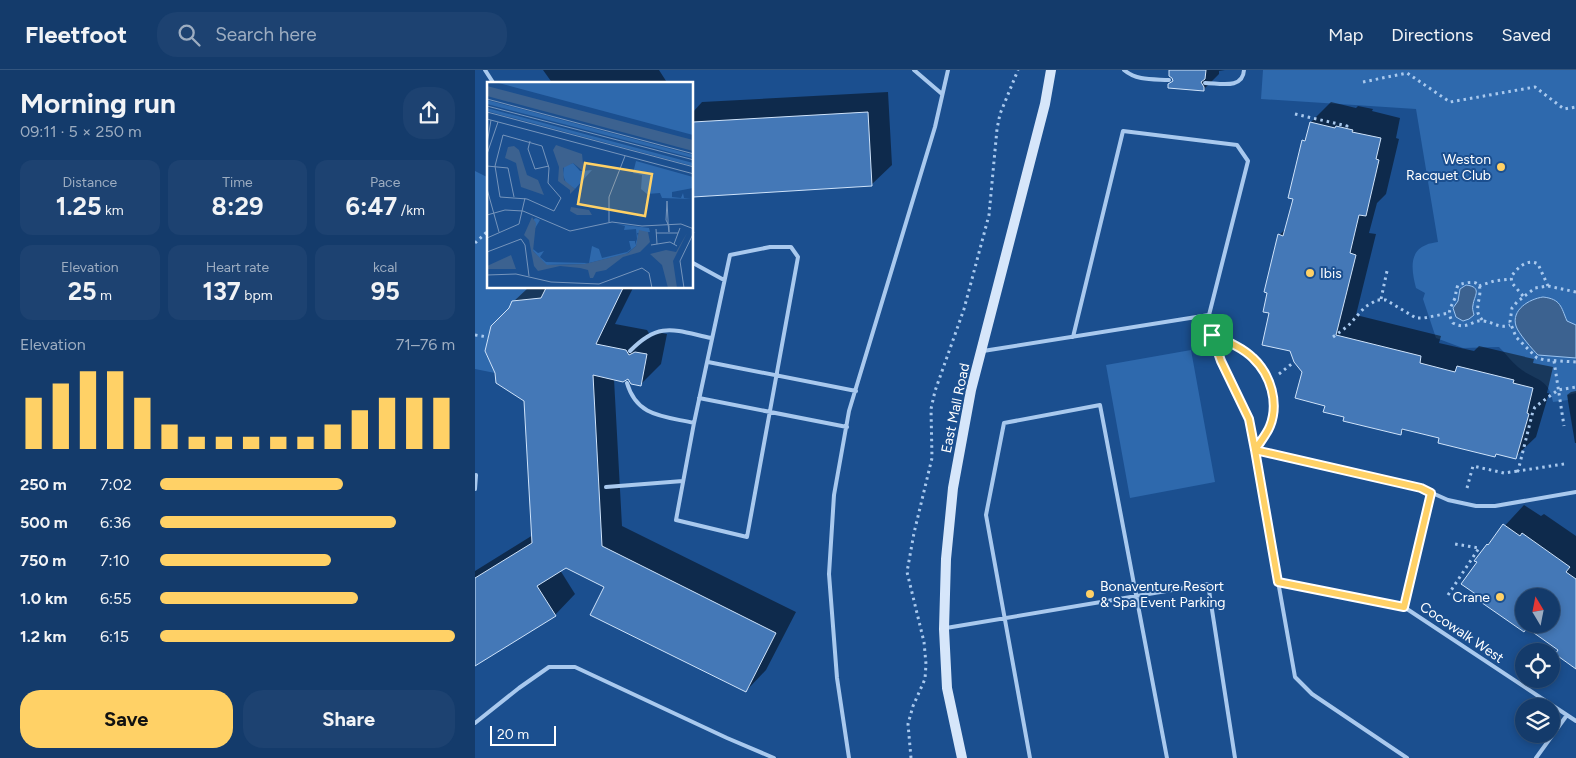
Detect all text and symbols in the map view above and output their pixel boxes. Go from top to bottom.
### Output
search box [157,12,507,57]
text: Fleetfoot [25,20,127,49]
icon: search [175,21,203,49]
text: Search here [215,23,317,46]
text: Map [1328,24,1363,46]
text: Directions [1391,24,1473,46]
text: Saved [1501,24,1551,46]
inset map [487,82,694,289]
text: Morning run [20,86,176,120]
button: share [403,87,455,139]
text: 09:11 · 5 × 250 m [20,122,142,141]
place label: Weston Racquet Club [1406,151,1491,184]
marker: Weston Racquet Club [1495,161,1507,173]
text: Distance [62,174,117,191]
text: Time [222,174,253,191]
text: Pace [370,174,400,191]
text: 1.25 [56,191,102,221]
text: 8:29 [212,191,263,221]
text: 6:47 [345,191,397,221]
text: km [102,202,124,219]
text: /km [397,202,425,219]
text: Elevation [61,259,119,276]
text: Heart rate [206,259,269,276]
text: kcal [373,259,397,276]
place label: Ibis [1320,265,1342,282]
marker: Ibis [1304,267,1316,279]
text: 25 [68,276,97,306]
text: 137 [202,276,241,306]
text: 95 [371,276,400,306]
text: m [97,287,112,304]
text: bpm [241,287,273,304]
pin [1191,314,1233,356]
icon: arrive [1198,321,1226,349]
text: Elevation [20,335,86,354]
text: 71–76 m [396,335,455,354]
street label: East Mall Road [938,362,973,455]
text: 250 m [20,475,67,494]
text: 7:02 [100,475,132,494]
text: 500 m [20,513,68,532]
text: 6:36 [100,513,131,532]
text: 750 m [20,551,66,570]
text: 7:10 [100,551,130,570]
place label: Bonaventure Resort & Spa Event Parking [1100,578,1225,611]
marker: Bonaventure Resort & Spa Event Parking [1084,588,1096,600]
north arrow [1515,588,1560,632]
map controls [1515,588,1560,743]
text: 1.0 km [20,589,67,608]
text: 6:55 [100,589,132,608]
place label: Crane [1453,589,1490,606]
marker: Crane [1494,591,1506,603]
street label: Cocowalk West [1417,598,1507,667]
text: 1.2 km [20,627,66,646]
text: 6:15 [100,627,129,646]
button: locate [1515,643,1560,688]
button: Save [20,690,233,748]
button: Share [243,690,455,748]
button: layers [1515,698,1560,743]
scale bar [490,723,556,746]
text: 20 m [497,726,529,743]

